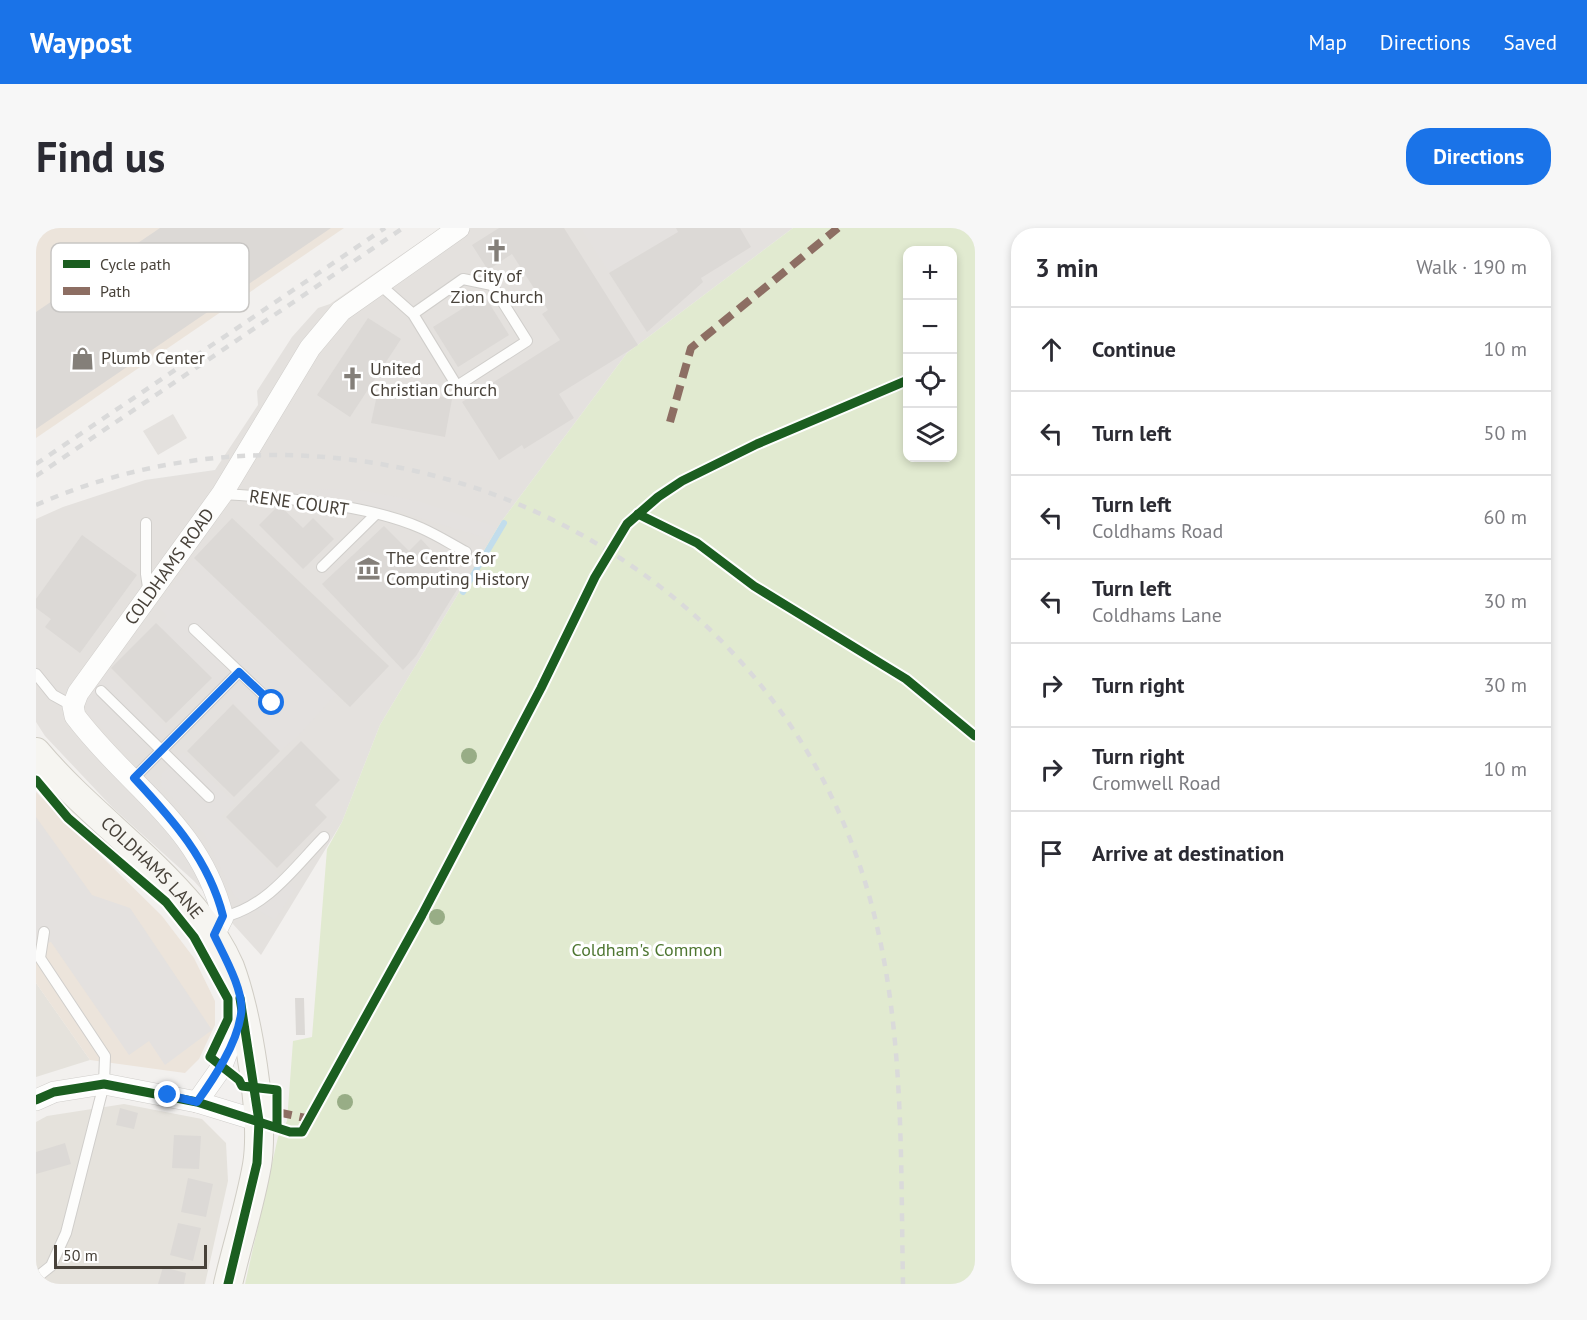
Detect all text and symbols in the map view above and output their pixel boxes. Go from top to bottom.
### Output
text: Waypost [30,24,132,61]
text: Map [1308,29,1347,56]
text: Directions [1380,29,1471,56]
text: Saved [1504,29,1557,56]
button: Directions [1406,128,1551,185]
text: Find us [36,129,165,184]
church icon: City of Zion Church [484,237,510,263]
legend [51,243,249,312]
map controls [903,246,957,462]
button: + [903,246,957,300]
text: 3 min [1035,251,1098,284]
text: Cycle path [100,254,171,274]
text: Walk · 190 m [1416,254,1527,280]
place label: City of Zion Church [451,264,543,308]
text: Path [100,281,131,301]
button: − [903,300,957,354]
icon: ahead [1035,333,1068,366]
text: Continue [1092,335,1176,363]
text: 10 m [1484,336,1527,362]
shop icon: Plumb Center [70,345,96,371]
place label: Plumb Center [101,346,205,369]
button: locate [903,354,957,408]
place label: United Christian Church [370,357,497,401]
church icon: United Christian Church [339,366,365,392]
button: layers [903,408,957,462]
icon: left [1035,417,1068,450]
text: Turn left [1092,419,1172,447]
text: 50 m [1484,420,1527,446]
street label: RENE COURT [248,484,350,521]
text: Turn left [1092,490,1172,518]
icon: left [1035,501,1068,534]
street label: COLDHAMS ROAD [119,503,219,629]
text: 60 m [1484,504,1527,530]
text: Coldhams Road [1092,518,1223,544]
place label: The Centre for Computing History [386,546,530,590]
museum icon: The Centre for Computing History [355,555,381,581]
text: Turn left [1092,574,1172,602]
icon: left [1035,585,1068,618]
text: 30 m [1484,588,1527,614]
text: Coldhams Lane [1092,602,1222,628]
icon: right [1035,669,1068,702]
text: Turn right [1092,671,1184,699]
text: 30 m [1484,672,1527,698]
route start [258,689,284,715]
text: Turn right [1092,742,1184,770]
icon: right [1035,753,1068,786]
text: 10 m [1484,756,1527,782]
text: Cromwell Road [1092,770,1221,796]
street label: COLDHAMS LANE [96,811,209,923]
icon: arrive [1035,837,1068,870]
text: Arrive at destination [1092,839,1284,867]
park label: Coldham's Common [572,938,722,961]
route end [154,1081,180,1107]
scale bar [54,1242,207,1270]
text: 50 m [63,1245,98,1265]

